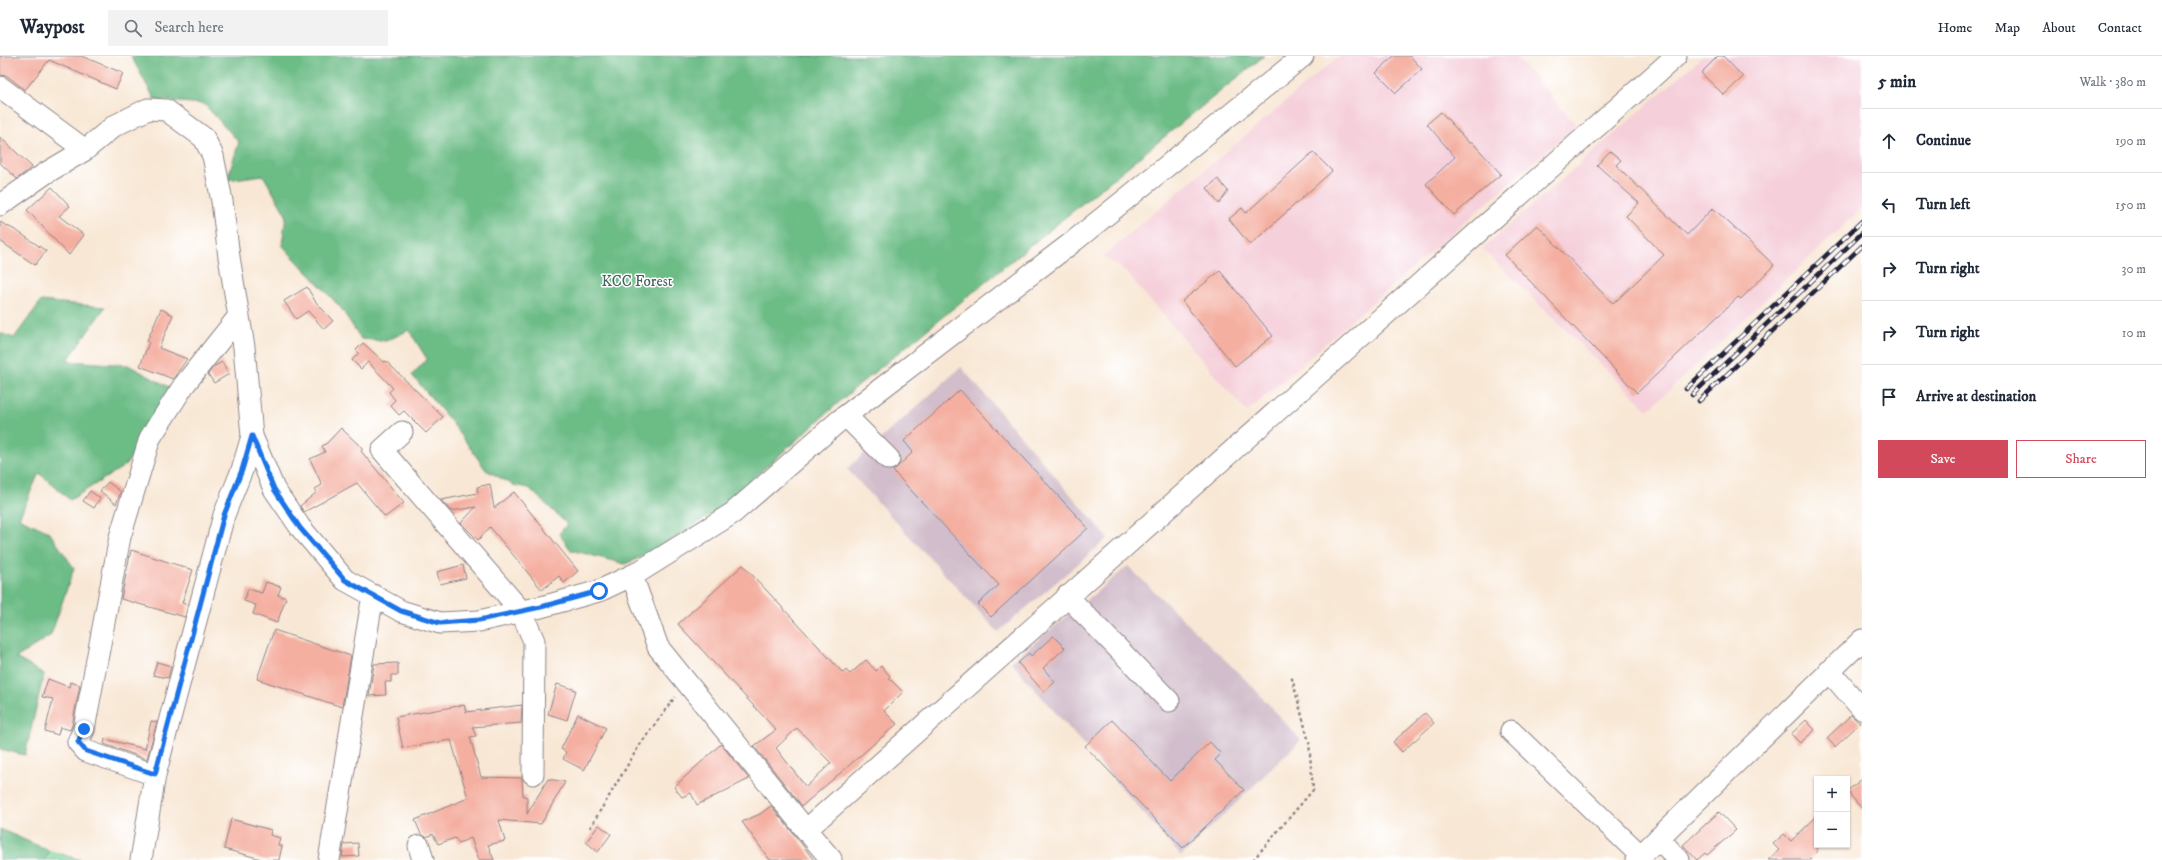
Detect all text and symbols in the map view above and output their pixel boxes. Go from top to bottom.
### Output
search box [108,10,388,46]
text: Waypost [20,16,84,39]
icon: search [122,17,144,39]
text: Search here [154,18,224,37]
text: Home [1938,19,1972,37]
text: Map [1994,19,2020,37]
text: About [2042,19,2076,37]
text: Contact [2098,19,2142,37]
text: 5 min [1878,71,1916,93]
text: Walk · 380 m [2079,74,2146,90]
icon: ahead [1878,130,1900,152]
text: Continue [1916,131,1971,150]
text: 190 m [2115,133,2146,149]
icon: left [1878,194,1900,216]
text: Turn left [1916,195,1970,214]
text: 150 m [2115,197,2146,213]
icon: right [1878,258,1900,280]
text: Turn right [1916,259,1979,278]
text: 30 m [2122,261,2146,277]
park label: KCC Forest [602,272,673,291]
icon: right [1878,322,1900,344]
text: Turn right [1916,323,1979,342]
text: 10 m [2122,325,2146,341]
icon: arrive [1878,386,1900,408]
text: Arrive at destination [1916,387,2036,406]
button: Save [1878,440,2008,478]
button: Share [2016,440,2146,478]
route start [590,582,608,600]
route end [75,720,93,738]
map controls [1814,776,1850,848]
button: + [1814,776,1850,812]
button: − [1814,812,1850,848]

